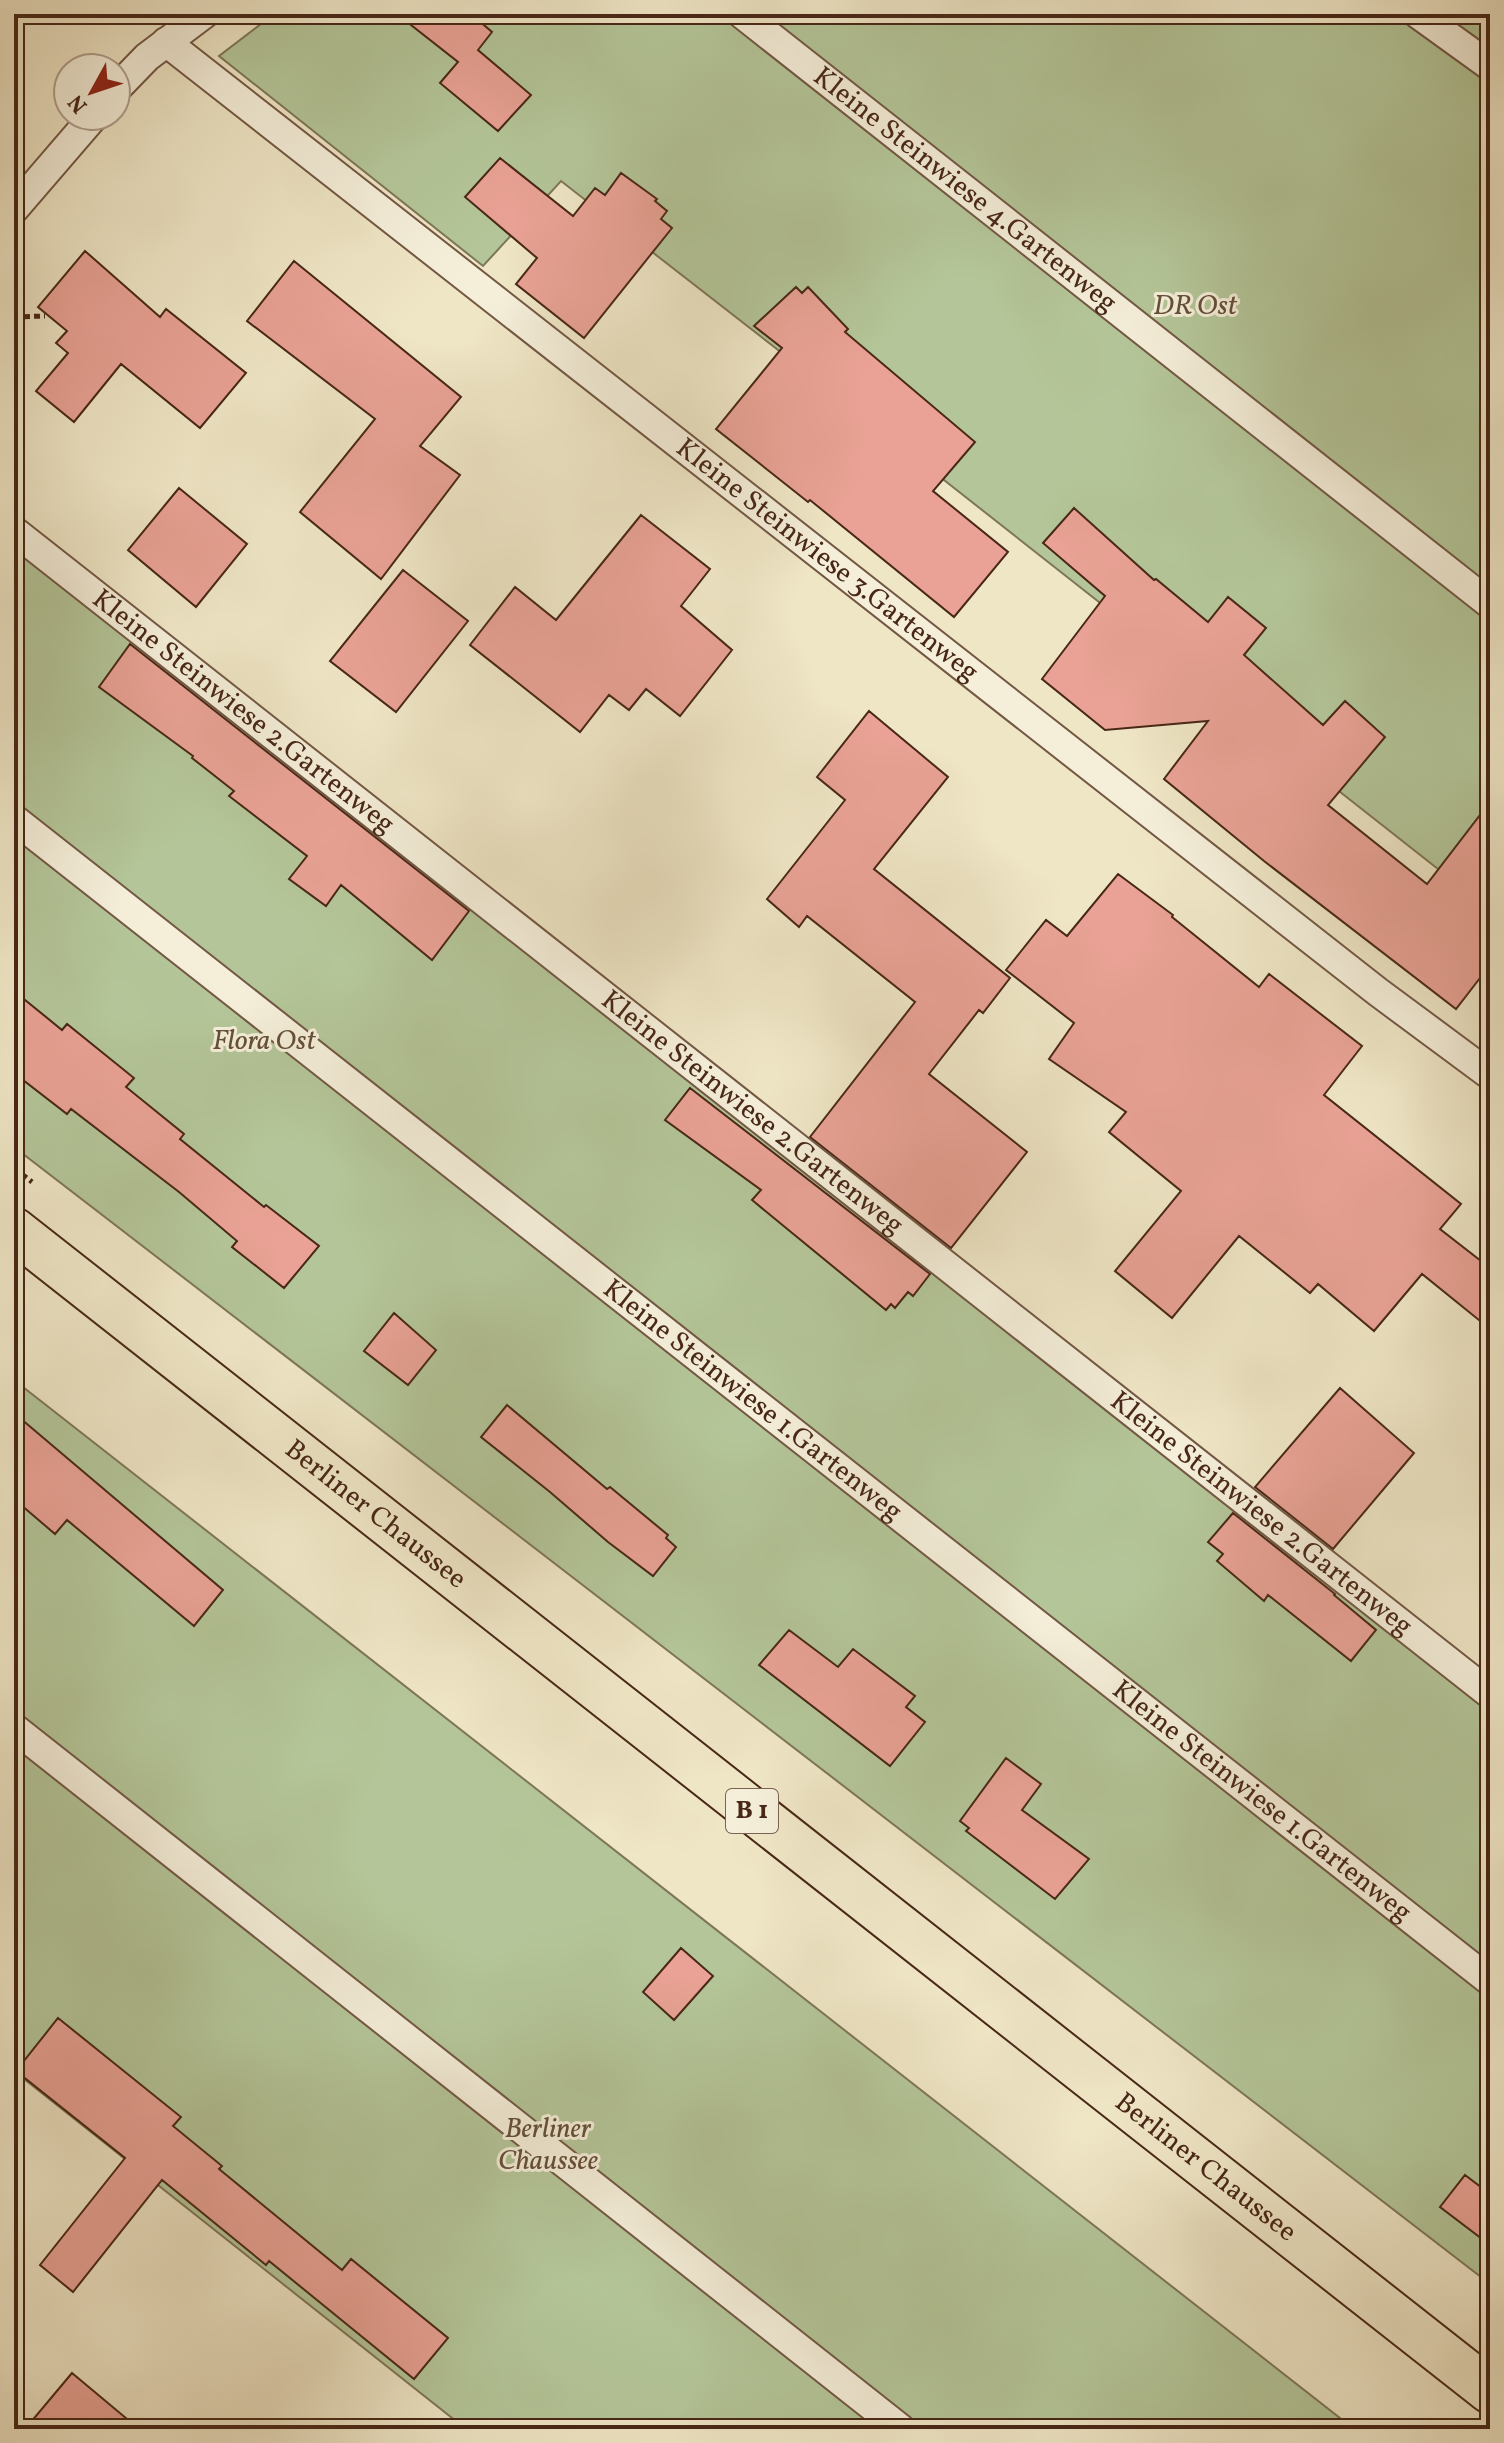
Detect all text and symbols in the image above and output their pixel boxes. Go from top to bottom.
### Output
north arrow [52,52,132,132]
street label: Kleine Steinwiese 4.Gartenweg [805,58,1125,322]
text: N [62,87,96,119]
park label: DR Ost [1153,287,1238,326]
street label: Kleine Steinwiese 3.Gartenweg [667,429,987,691]
street label: Kleine Steinwiese 2.Gartenweg [84,580,403,843]
street label: Kleine Steinwiese 2.Gartenweg [593,981,912,1244]
park label: Flora Ost [213,1022,316,1061]
street label: Kleine Steinwiese 1.Gartenweg [594,1270,911,1531]
street label: Kleine Steinwiese 2.Gartenweg [1102,1382,1421,1646]
street label: Berliner Chaussee [276,1430,475,1598]
street label: Kleine Steinwiese 1.Gartenweg [1104,1671,1420,1932]
road number: B 1 [726,1789,778,1833]
street label: Berliner Chaussee [1106,2083,1305,2251]
park label: Berliner Chaussee [498,2110,598,2181]

